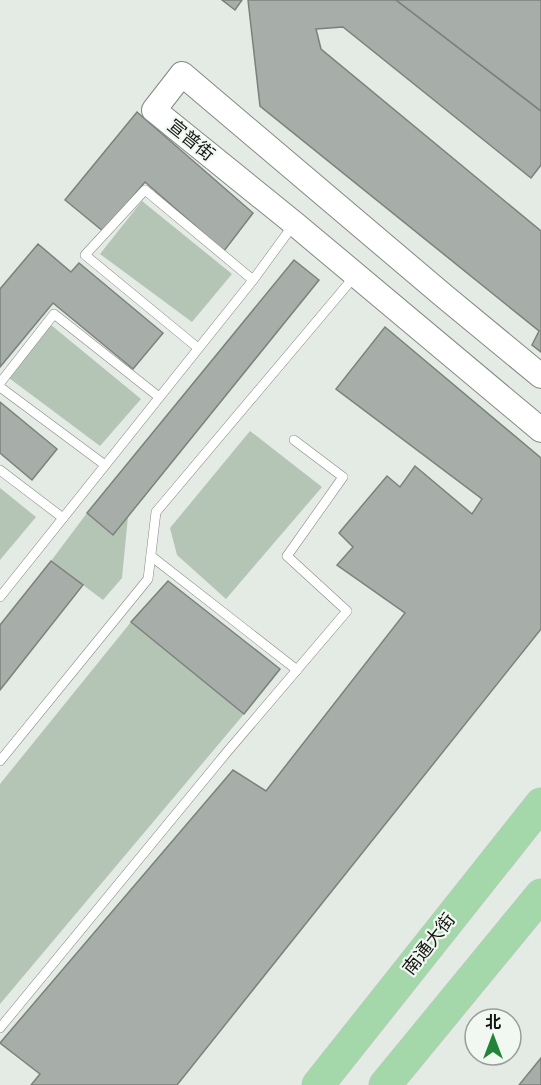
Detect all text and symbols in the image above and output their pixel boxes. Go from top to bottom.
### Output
street label: 宣普街 [163,114,220,166]
street label: 南通大街 [397,908,460,979]
north arrow [463,1007,523,1067]
text: 北 [485,1012,501,1032]

